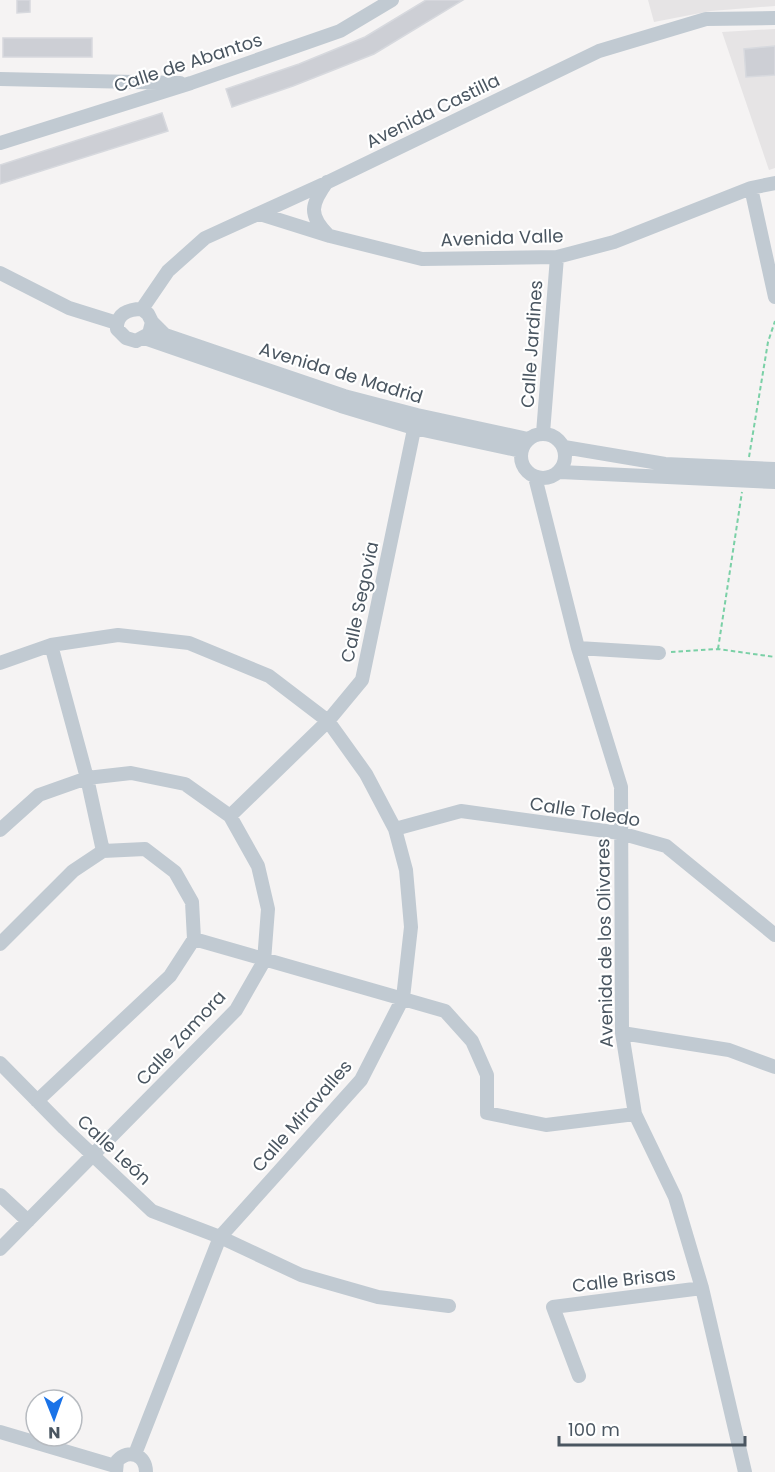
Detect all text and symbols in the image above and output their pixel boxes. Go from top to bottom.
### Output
street label: Calle de Abantos [111,27,265,98]
street label: Avenida Castilla [362,67,504,154]
street label: Avenida Valle [440,223,564,252]
street label: Calle Jardines [515,279,548,409]
street label: Avenida de Madrid [256,336,426,409]
street label: Calle Segovia [334,539,385,665]
street label: Calle Toledo [528,790,642,833]
street label: Avenida de los Olivares [590,838,619,1048]
street label: Calle Zamora [130,985,231,1091]
street label: Calle Miravalles [246,1054,357,1177]
street label: Calle León [72,1109,157,1190]
street label: Calle Brisas [571,1261,677,1298]
north arrow [24,1388,84,1448]
scale bar [559,1409,745,1447]
text: 100 m [568,1417,620,1442]
text: N [48,1421,60,1444]

